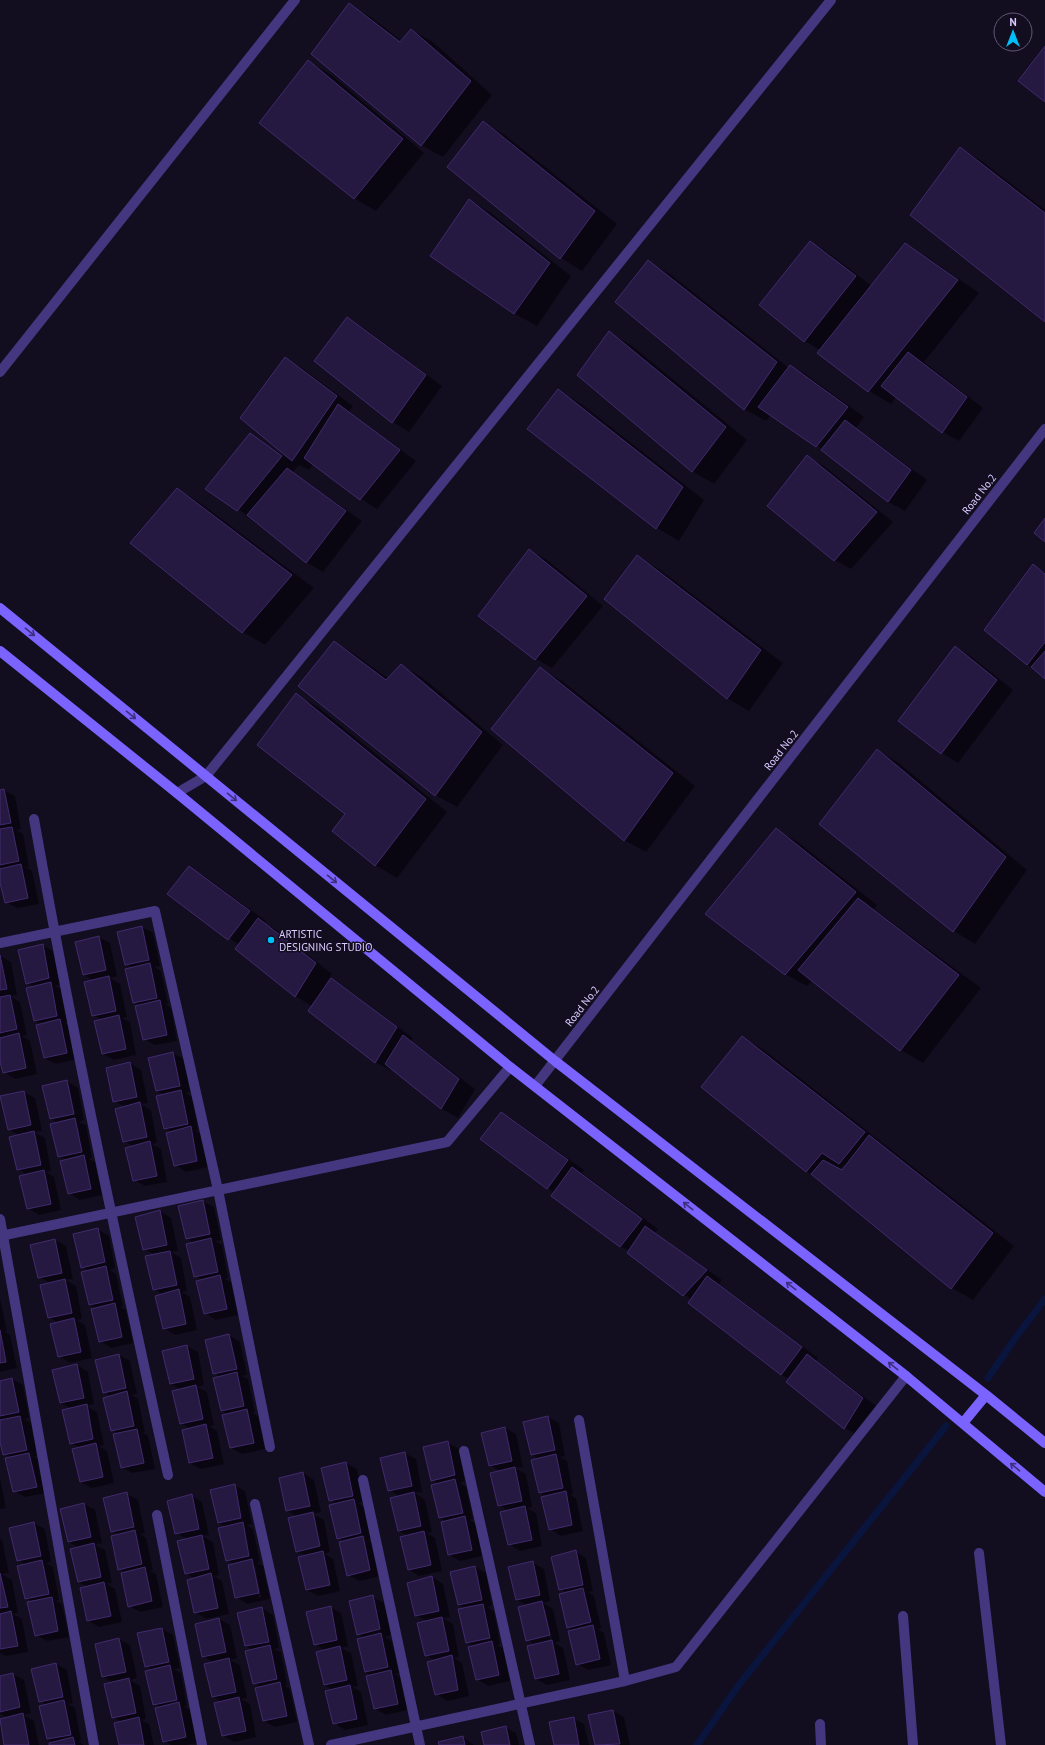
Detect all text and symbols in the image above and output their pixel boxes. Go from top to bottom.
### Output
north arrow [993,12,1033,52]
text: N [1009,15,1017,29]
street label: Road No.2 [959,471,999,517]
one-way arrow [25,628,36,637]
one-way arrow [125,710,136,719]
street label: Road No.2 [761,727,801,773]
one-way arrow [226,792,237,801]
one-way arrow [327,875,338,884]
place label: ARTISTIC DESIGNING STUDIO [279,927,373,954]
marker: ARTISTIC DESIGNING STUDIO [266,935,276,945]
street label: Road No.2 [562,983,602,1029]
one-way arrow [683,1202,694,1210]
one-way arrow [785,1282,796,1290]
one-way arrow [888,1362,899,1370]
one-way arrow [1010,1462,1020,1471]

